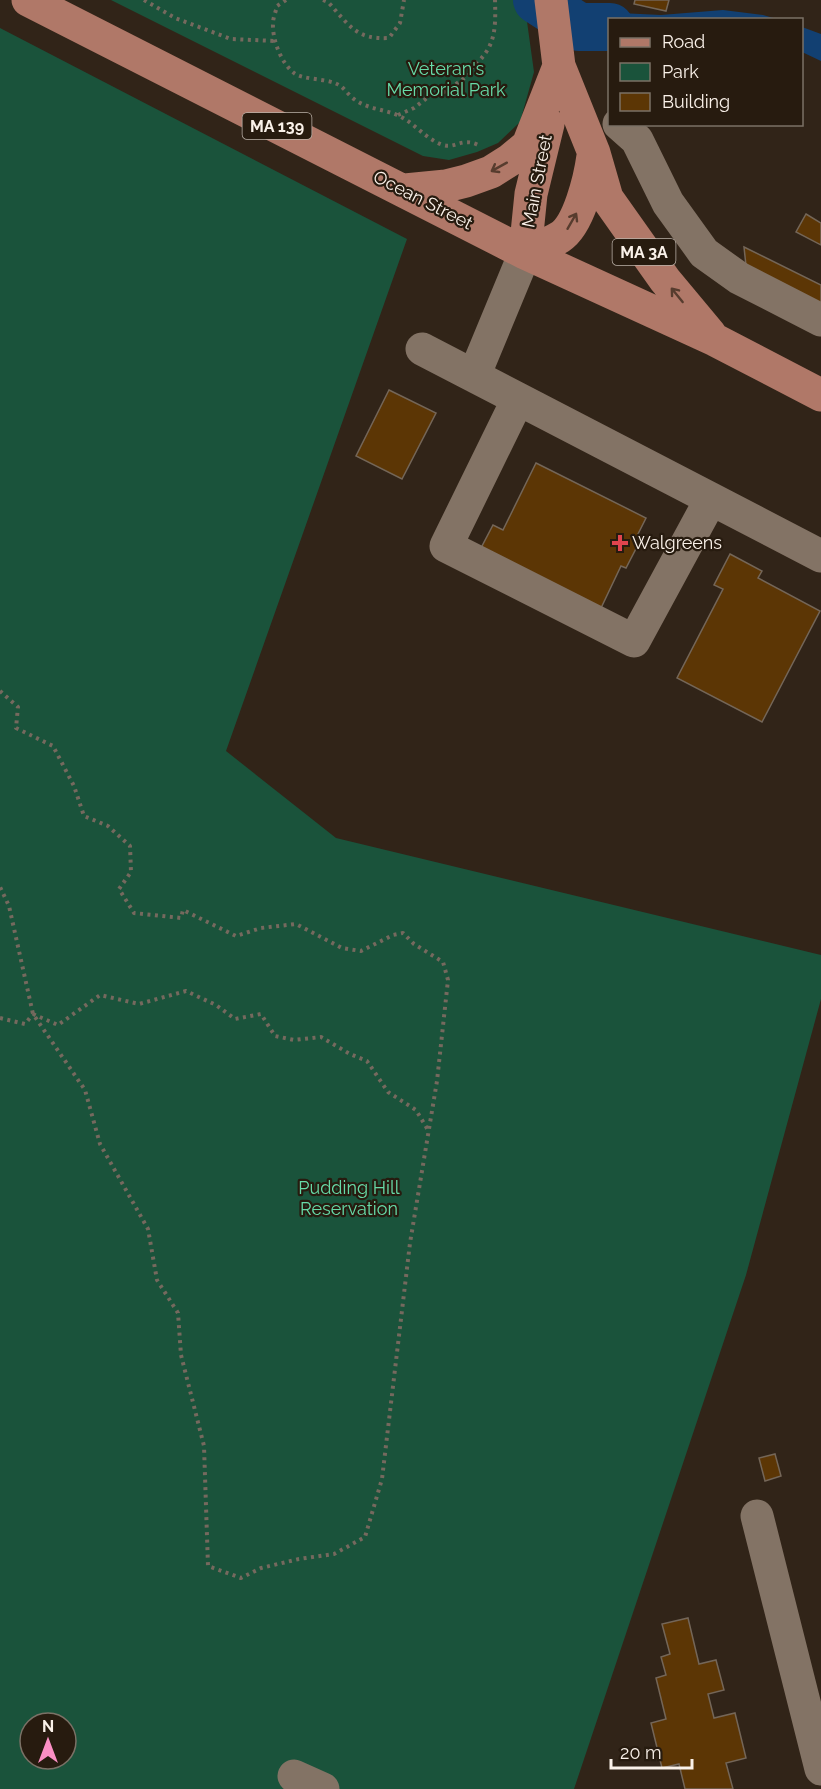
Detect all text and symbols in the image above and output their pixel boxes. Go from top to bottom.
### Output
legend [608,18,803,126]
text: Road [662,31,705,52]
park label: Veteran's Memorial Park [386,58,506,100]
text: Park [662,61,699,82]
text: Building [662,91,730,112]
road number: MA 139 [242,113,312,139]
street label: Main Street [517,133,556,229]
one-way arrow [491,161,508,173]
street label: Ocean Street [370,166,476,234]
one-way arrow [566,213,578,230]
road number: MA 3A [612,239,676,265]
one-way arrow [671,287,684,303]
place label: Walgreens [632,532,722,553]
marker: Walgreens [613,536,627,550]
park label: Pudding Hill Reservation [298,1177,400,1219]
north arrow [18,1711,78,1771]
text: N [42,1717,54,1736]
scale bar [611,1732,692,1770]
text: 20 m [620,1742,662,1763]

